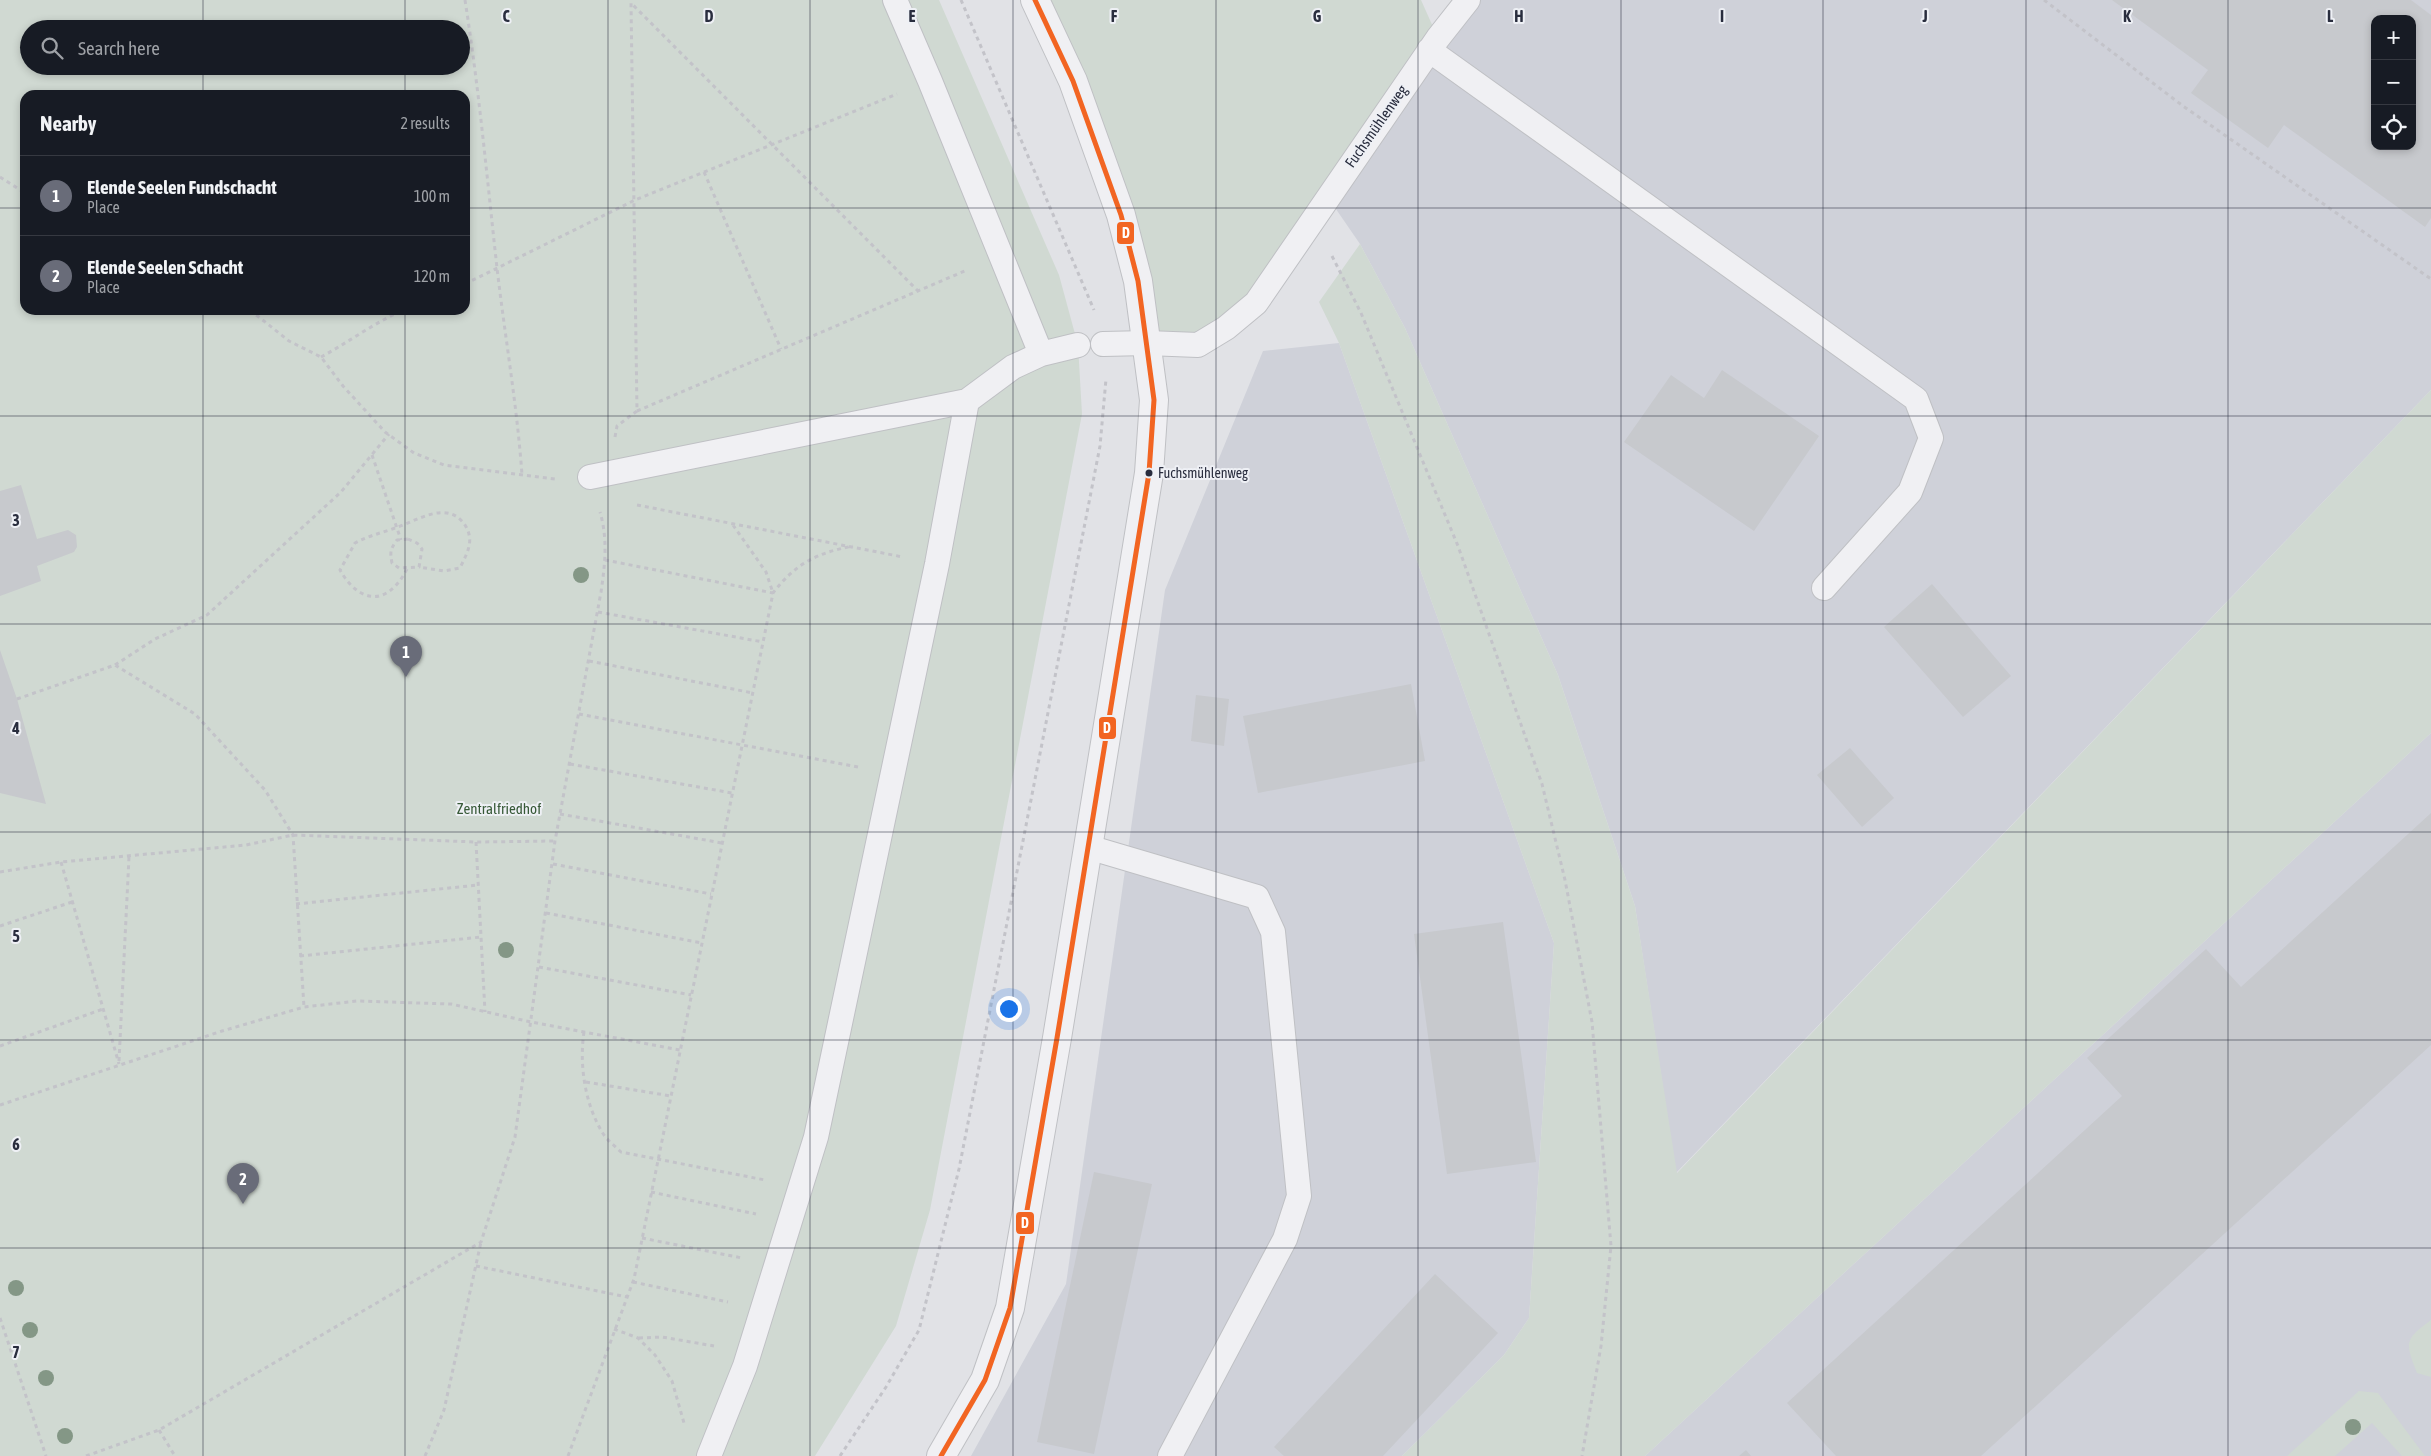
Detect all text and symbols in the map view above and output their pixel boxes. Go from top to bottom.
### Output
text: C [502,7,510,25]
text: D [705,7,714,25]
text: E [909,7,916,25]
text: F [1111,7,1118,25]
text: G [1313,7,1322,25]
text: H [1514,7,1524,25]
text: I [1720,7,1724,25]
text: J [1921,7,1928,25]
text: K [2123,7,2131,25]
text: L [2327,7,2334,25]
map controls [2371,15,2416,150]
button: + [2371,15,2416,60]
search box [20,20,470,75]
icon: search [38,34,66,62]
text: Search here [78,37,160,59]
button: − [2371,60,2416,105]
street label: Fuchsmühlenweg [1341,81,1411,170]
button: locate [2371,105,2416,150]
text: Nearby [40,111,96,135]
text: 2 results [400,114,450,132]
text: Elende Seelen Fundschacht [87,176,277,198]
text: 1 [52,187,60,205]
text: 100 m [414,187,450,205]
text: Place [87,198,120,216]
line badge: D [1116,221,1135,245]
text: D [1122,225,1130,241]
text: Elende Seelen Schacht [87,256,243,278]
text: 2 [52,267,60,285]
text: 120 m [414,267,450,285]
text: Place [87,278,120,296]
place label: Fuchsmühlenweg [1158,465,1248,481]
marker: Fuchsmühlenweg [1144,468,1154,478]
text: 3 [12,511,20,529]
pin: 1 [390,636,422,677]
line badge: D [1098,716,1117,740]
text: 4 [11,719,20,737]
text: D [1103,720,1111,736]
park label: Zentralfriedhof [457,800,541,817]
text: 5 [12,927,20,945]
your location [996,996,1022,1022]
text: 6 [12,1135,20,1153]
pin: 2 [227,1163,259,1204]
line badge: D [1015,1211,1035,1235]
text: D [1021,1215,1029,1231]
text: 7 [12,1343,20,1361]

